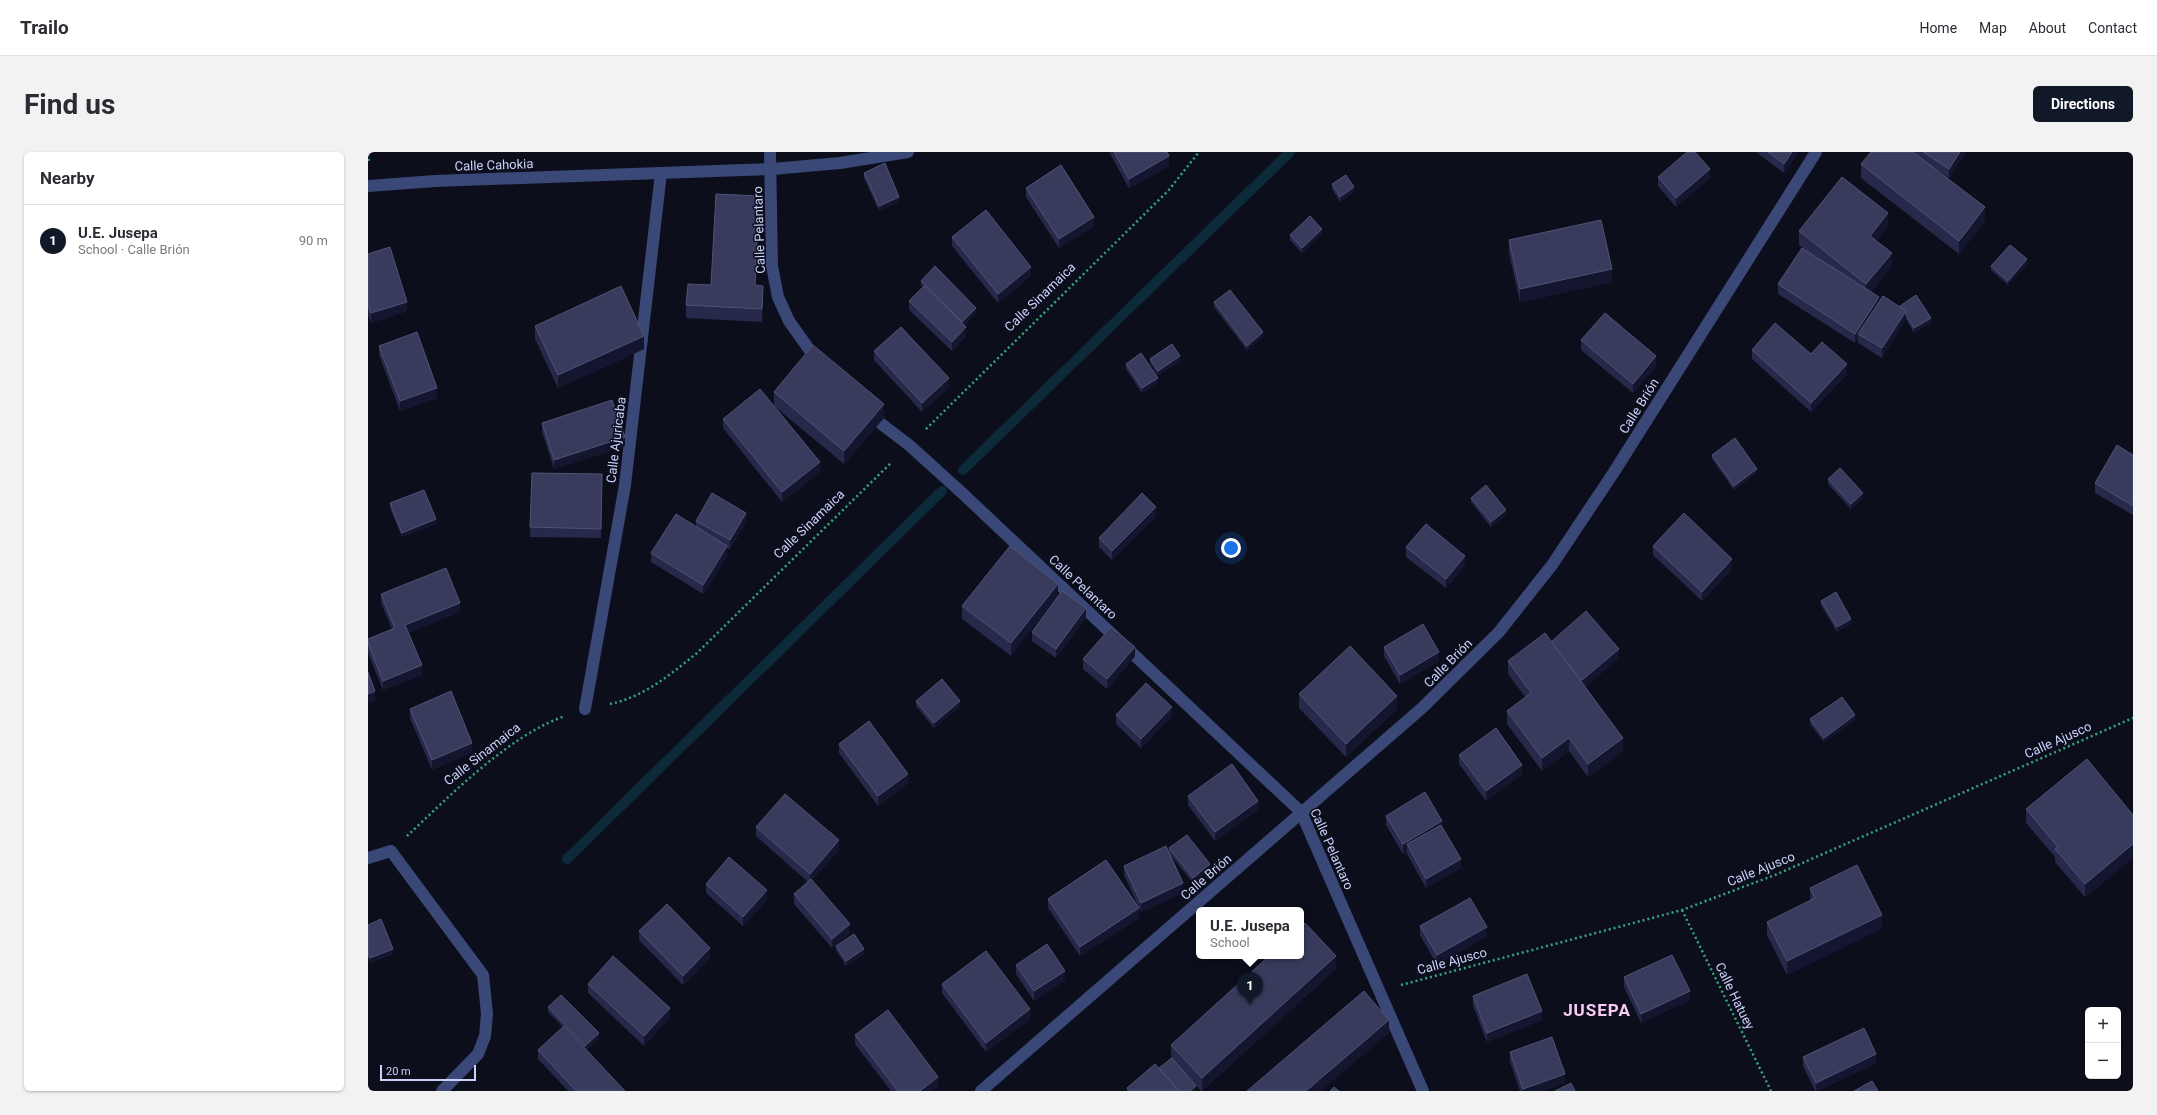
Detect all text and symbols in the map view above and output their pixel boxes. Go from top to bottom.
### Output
text: Trailo [20,16,69,39]
text: Home [1919,20,1957,36]
text: Map [1979,20,2007,36]
text: About [2029,20,2066,36]
text: Contact [2088,20,2137,36]
button: Directions [2033,86,2133,122]
text: Find us [24,88,115,121]
street label: Calle Cahokia [454,156,534,174]
text: Nearby [40,168,95,188]
street label: Calle Pelantaro [750,186,768,274]
text: U.E. Jusepa [78,224,158,242]
text: 1 [49,233,57,248]
text: 90 m [299,233,328,248]
text: School · Calle Brión [78,242,190,257]
street label: Calle Sinamaica [1001,259,1079,335]
street label: Calle Brión [1616,376,1662,436]
street label: Calle Ajuricaba [603,396,629,484]
street label: Calle Sinamaica [770,486,848,562]
your location [1221,538,1241,558]
street label: Calle Pelantaro [1046,552,1120,622]
street label: Calle Brión [1421,636,1475,690]
street label: Calle Ajusco [2022,719,2094,761]
street label: Calle Sinamaica [441,720,523,788]
street label: Calle Pelantaro [1307,806,1357,892]
street label: Calle Ajusco [1725,849,1797,889]
street label: Calle Brión [1178,851,1234,903]
popup [1196,907,1304,959]
text: U.E. Jusepa [1210,917,1290,935]
text: School [1210,935,1250,950]
street label: Calle Ajusco [1415,944,1489,978]
street label: Calle Hatuey [1712,960,1758,1032]
pin: 1 [1237,972,1263,1005]
district label: JUSEPA [1563,1000,1631,1020]
map controls [2085,1007,2121,1079]
button: + [2085,1007,2121,1043]
button: − [2085,1043,2121,1079]
scale bar [380,1063,476,1082]
text: 20 m [386,1065,411,1078]

